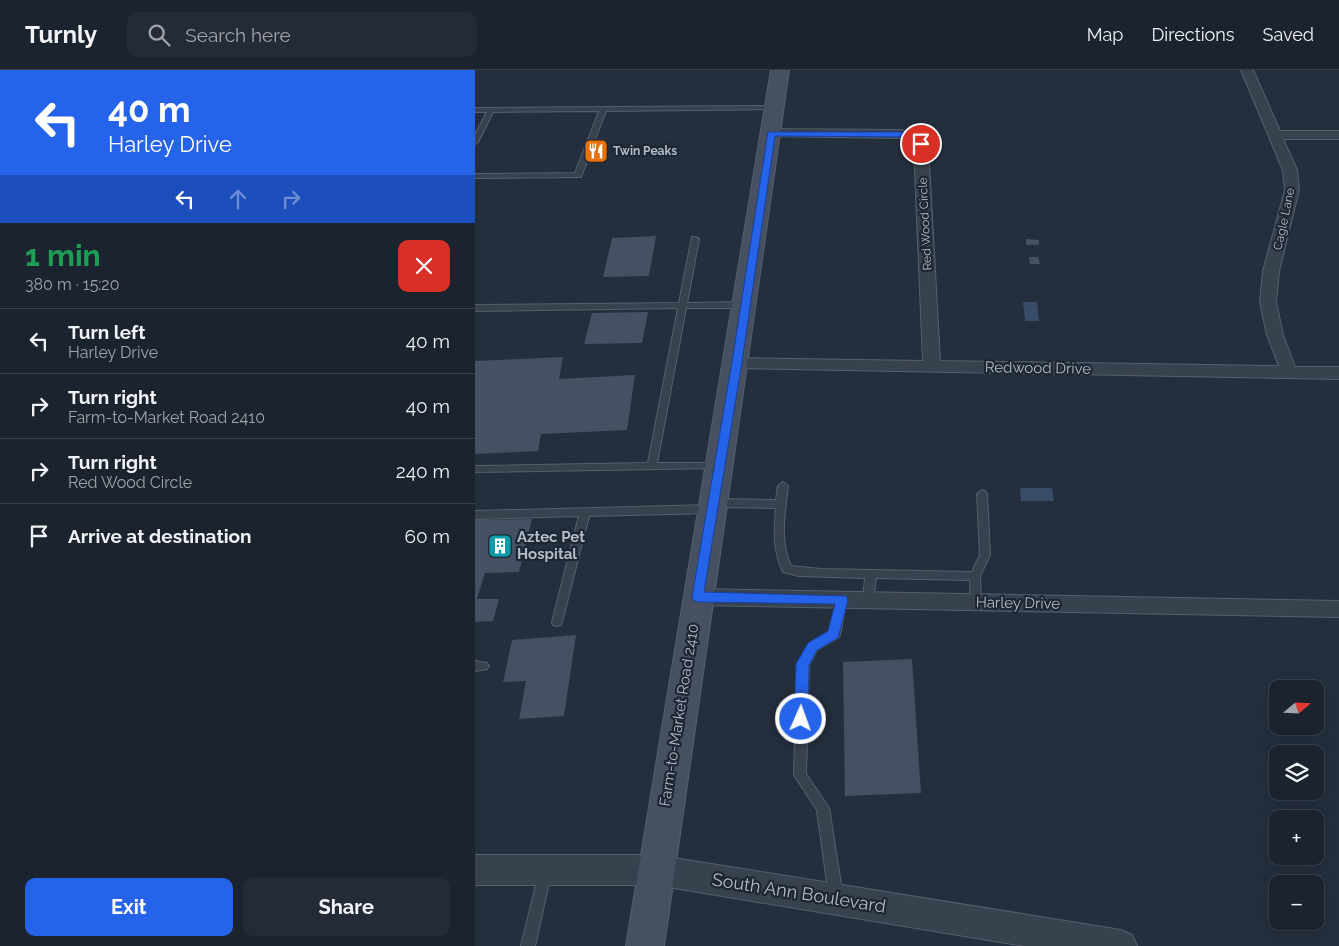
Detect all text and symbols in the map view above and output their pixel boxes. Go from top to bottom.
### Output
search box [127,12,477,57]
text: Turnly [25,20,97,49]
icon: search [145,21,173,49]
text: Search here [185,24,291,46]
text: Map [1087,24,1123,45]
text: Directions [1151,24,1235,45]
text: Saved [1263,24,1314,45]
text: 40 m [108,89,190,130]
icon: left [25,90,90,155]
pin [900,123,942,165]
icon: arrive [907,130,935,158]
text: Harley Drive [108,131,232,157]
restaurant icon: Twin Peaks [583,138,609,164]
place label: Twin Peaks [613,144,677,158]
street label: Red Wood Circle [916,177,934,271]
icon: left [171,185,199,213]
icon: ahead [224,185,252,213]
icon: right [277,185,305,213]
street label: Cagle Lane [1271,187,1297,251]
text: 1 min [25,238,101,273]
button: close [398,240,450,292]
text: 380 m · 15:20 [25,275,120,294]
text: Turn left [68,321,145,343]
icon: left [25,327,53,355]
text: 40 m [406,330,450,352]
text: Harley Drive [68,343,158,362]
street label: Redwood Drive [985,358,1092,378]
text: Turn right [68,386,157,408]
icon: right [25,392,53,420]
text: 40 m [406,395,450,417]
text: Farm-to-Market Road 2410 [68,408,265,427]
text: Turn right [68,451,157,473]
icon: right [25,457,53,485]
text: 240 m [396,460,450,482]
text: Red Wood Circle [68,473,192,492]
icon: arrive [25,522,53,550]
text: Arrive at destination [68,525,252,547]
text: 60 m [405,525,450,547]
place label: Aztec Pet Hospital [517,528,585,563]
building icon: Aztec Pet Hospital [487,533,513,559]
street label: Harley Drive [976,593,1061,613]
street label: Farm-to-Market Road 2410 [656,622,702,808]
north arrow [1269,680,1324,735]
map controls [1269,680,1324,930]
position arrow [774,692,826,744]
button: layers [1269,745,1324,800]
button: + [1269,810,1324,865]
street label: South Ann Boulevard [711,868,887,917]
button: − [1269,875,1324,930]
button: Exit [25,878,233,936]
button: Share [243,878,450,936]

